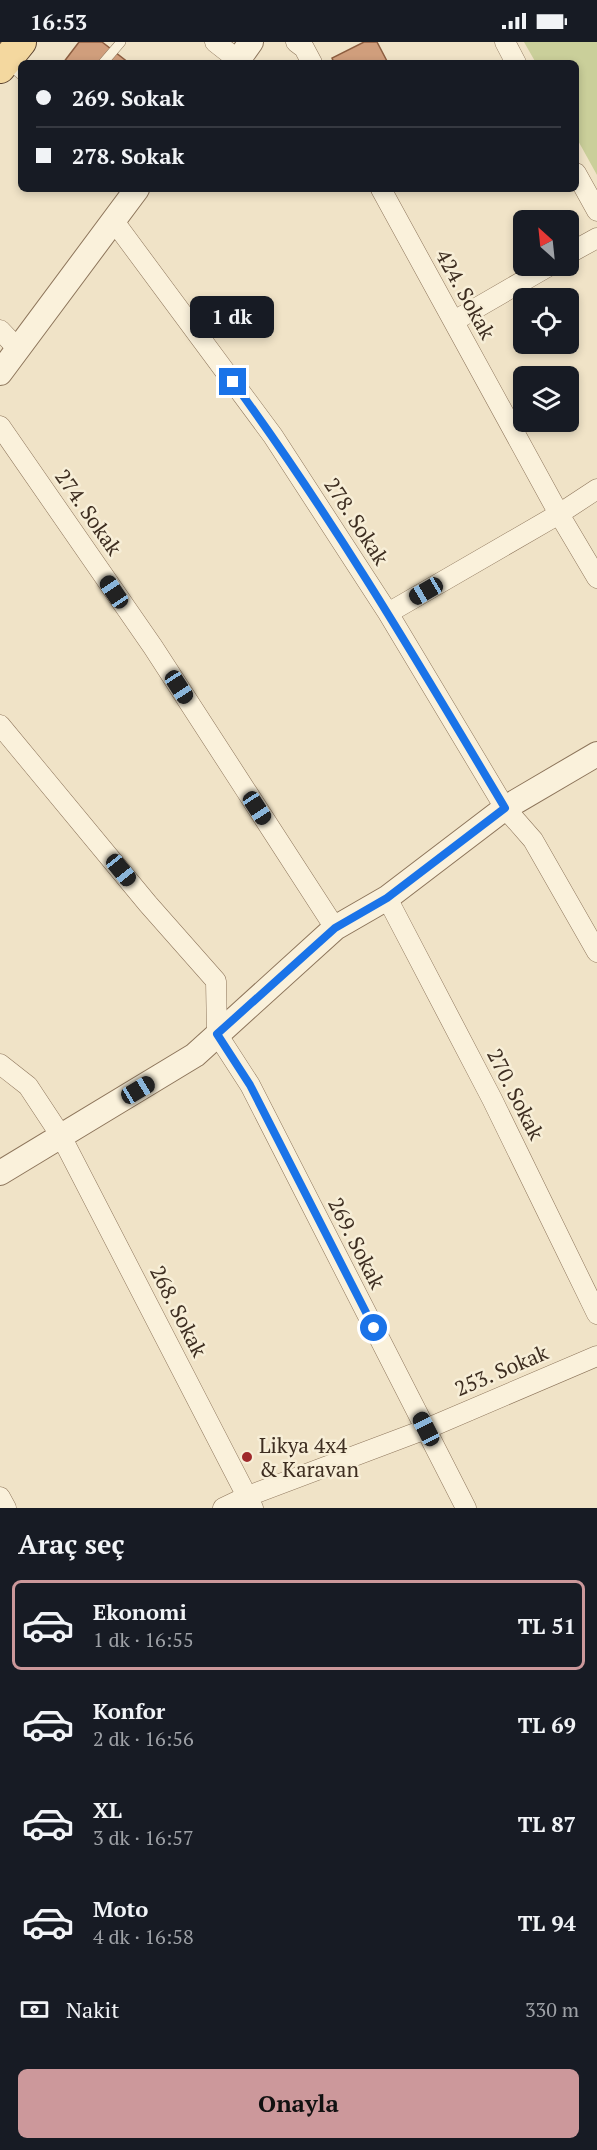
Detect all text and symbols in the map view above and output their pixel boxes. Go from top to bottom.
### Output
text: 16:53 [30,7,87,36]
text: 269. Sokak [72,83,184,112]
text: 278. Sokak [72,141,184,170]
north arrow [513,210,579,276]
map controls [513,210,579,432]
street label: 424. Sokak [430,244,502,344]
button: locate [513,288,579,354]
callout: 1 dk [191,295,275,337]
text: 1 dk [212,303,252,330]
button: layers [513,366,579,432]
route end [219,368,246,395]
street label: 274. Sokak [49,463,129,561]
street label: 278. Sokak [318,472,396,570]
car [96,572,132,612]
car [406,574,446,608]
car [162,667,196,707]
car [240,788,274,828]
car [103,850,139,890]
street label: 270. Sokak [481,1044,551,1145]
car [118,1073,158,1107]
street label: 269. Sokak [322,1193,392,1294]
street label: 268. Sokak [144,1261,214,1362]
route start [360,1314,387,1341]
street label: 253. Sokak [450,1338,552,1402]
car [410,1409,442,1449]
place label: Likya 4x4 & Karavan [259,1431,359,1483]
marker: Likya 4x4 & Karavan [240,1450,254,1464]
text: Araç seç [18,1526,125,1562]
text: Ekonomi [93,1597,187,1626]
icon: car [21,1598,75,1652]
text: TL 51 [518,1611,576,1640]
text: 1 dk · 16:55 [93,1626,194,1653]
text: Konfor [93,1696,165,1725]
icon: car [21,1697,75,1751]
text: TL 69 [518,1710,576,1739]
text: 2 dk · 16:56 [93,1725,194,1752]
text: XL [93,1795,122,1824]
icon: car [21,1796,75,1850]
text: TL 87 [518,1809,576,1838]
text: 3 dk · 16:57 [93,1824,194,1851]
text: Moto [93,1894,148,1923]
icon: car [21,1895,75,1949]
text: TL 94 [518,1908,576,1937]
text: 4 dk · 16:58 [93,1923,194,1950]
icon: cash [18,1993,51,2026]
text: Nakit [66,1995,119,2024]
text: 330 m [525,1996,579,2023]
button: Onayla [18,2069,579,2138]

